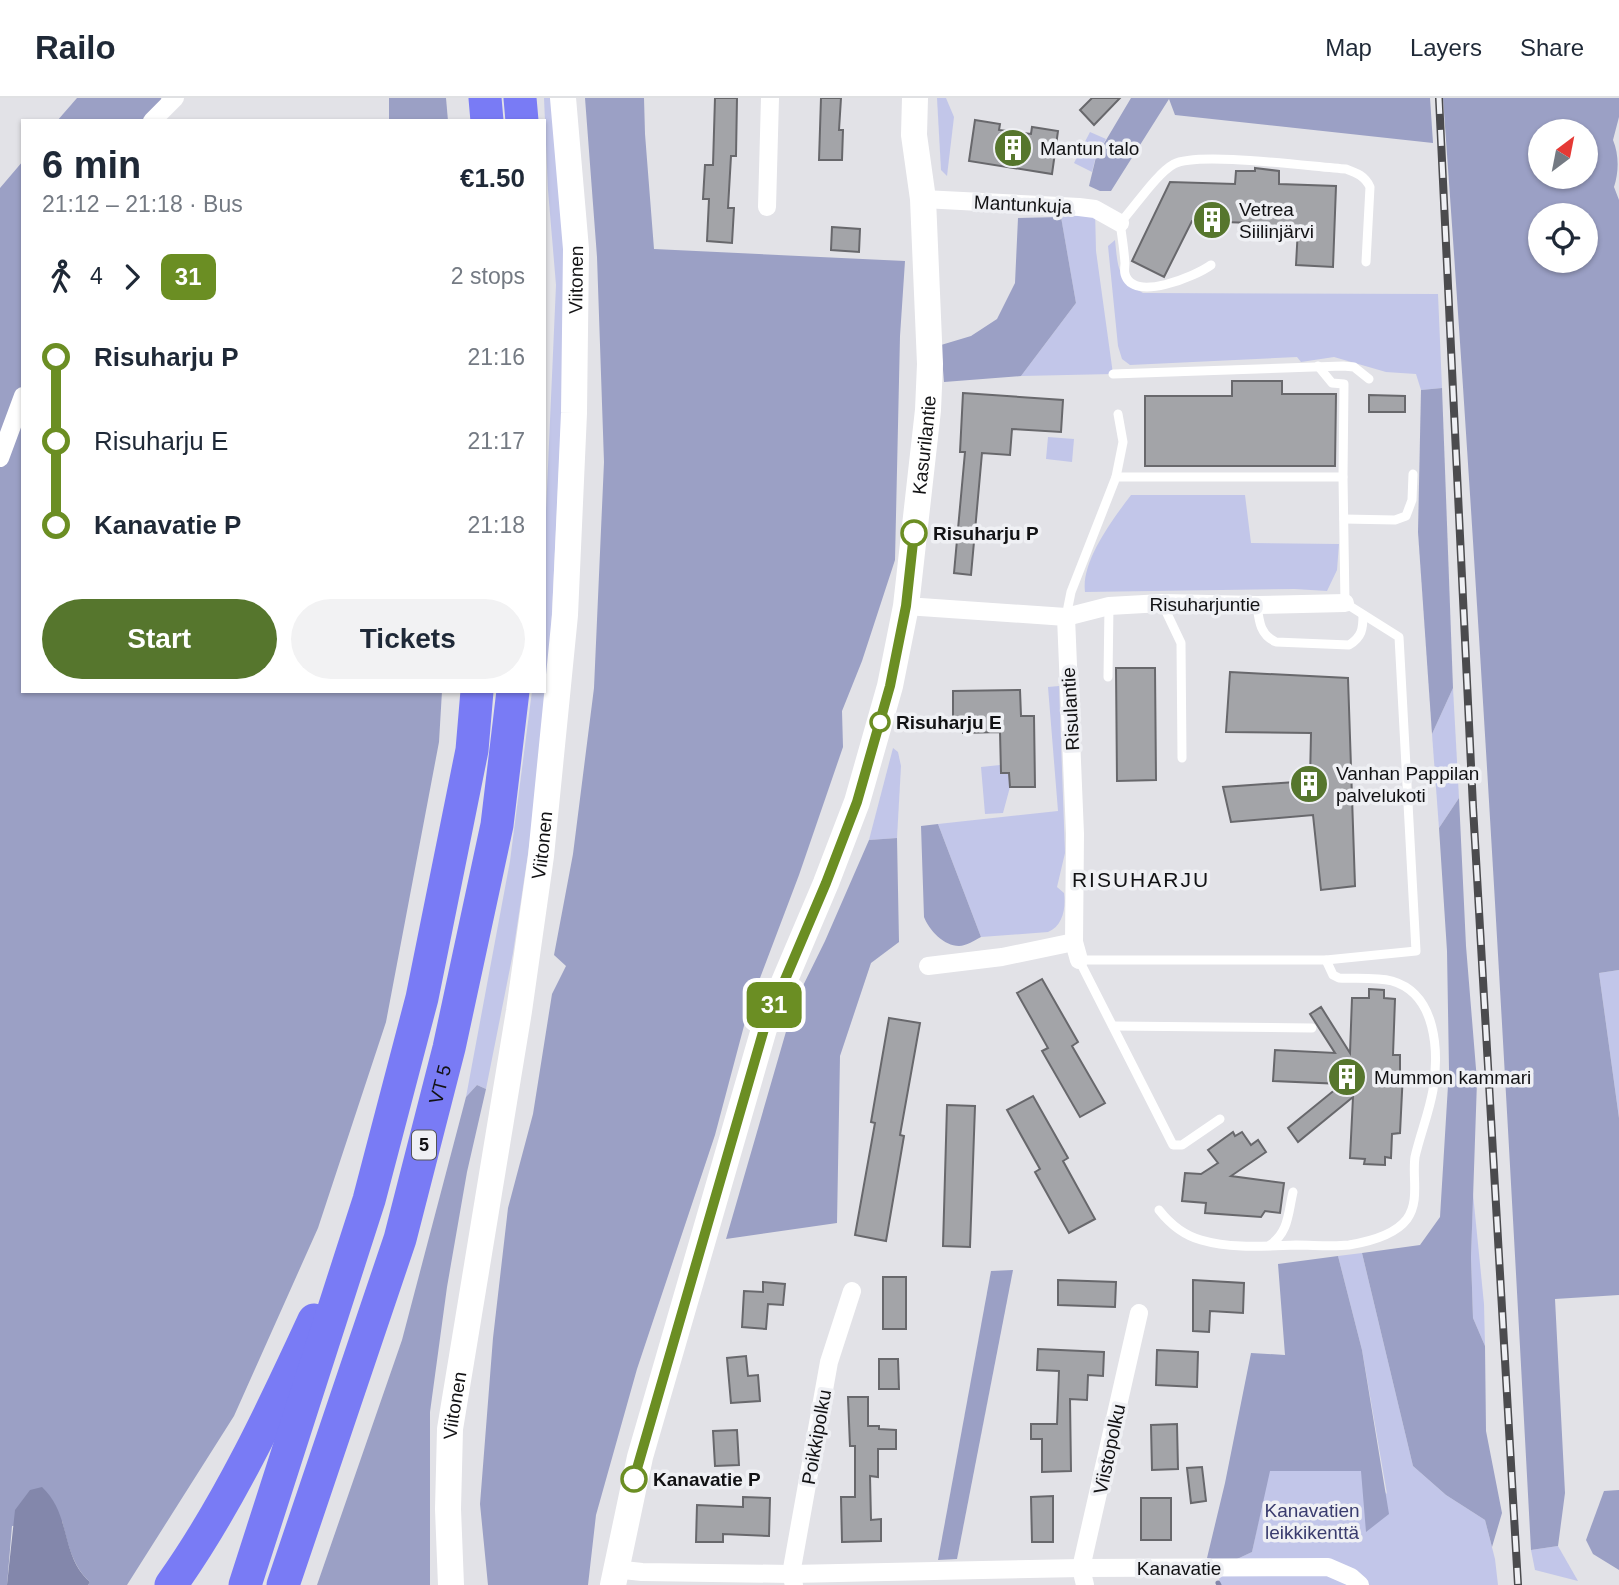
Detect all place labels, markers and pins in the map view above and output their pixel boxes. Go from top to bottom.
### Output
building icon: Mantun talo [992,127,1034,169]
place label: Mantun talo [1040,138,1139,159]
building icon: Vetrea Siilinjärvi [1191,199,1233,241]
place label: Vetrea Siilinjärvi [1239,199,1314,242]
marker: Risuharju P [901,520,927,546]
place label: Risuharju P [933,523,1039,544]
marker: Risuharju E [870,712,890,732]
place label: Risuharju E [896,712,1002,733]
building icon: Vanhan Pappilan palvelukoti [1288,763,1330,805]
place label: Vanhan Pappilan palvelukoti [1336,763,1479,806]
building icon: Mummon kammari [1326,1056,1368,1098]
place label: Mummon kammari [1374,1067,1531,1088]
marker: Kanavatie P [621,1466,647,1492]
place label: Kanavatie P [653,1469,761,1490]

